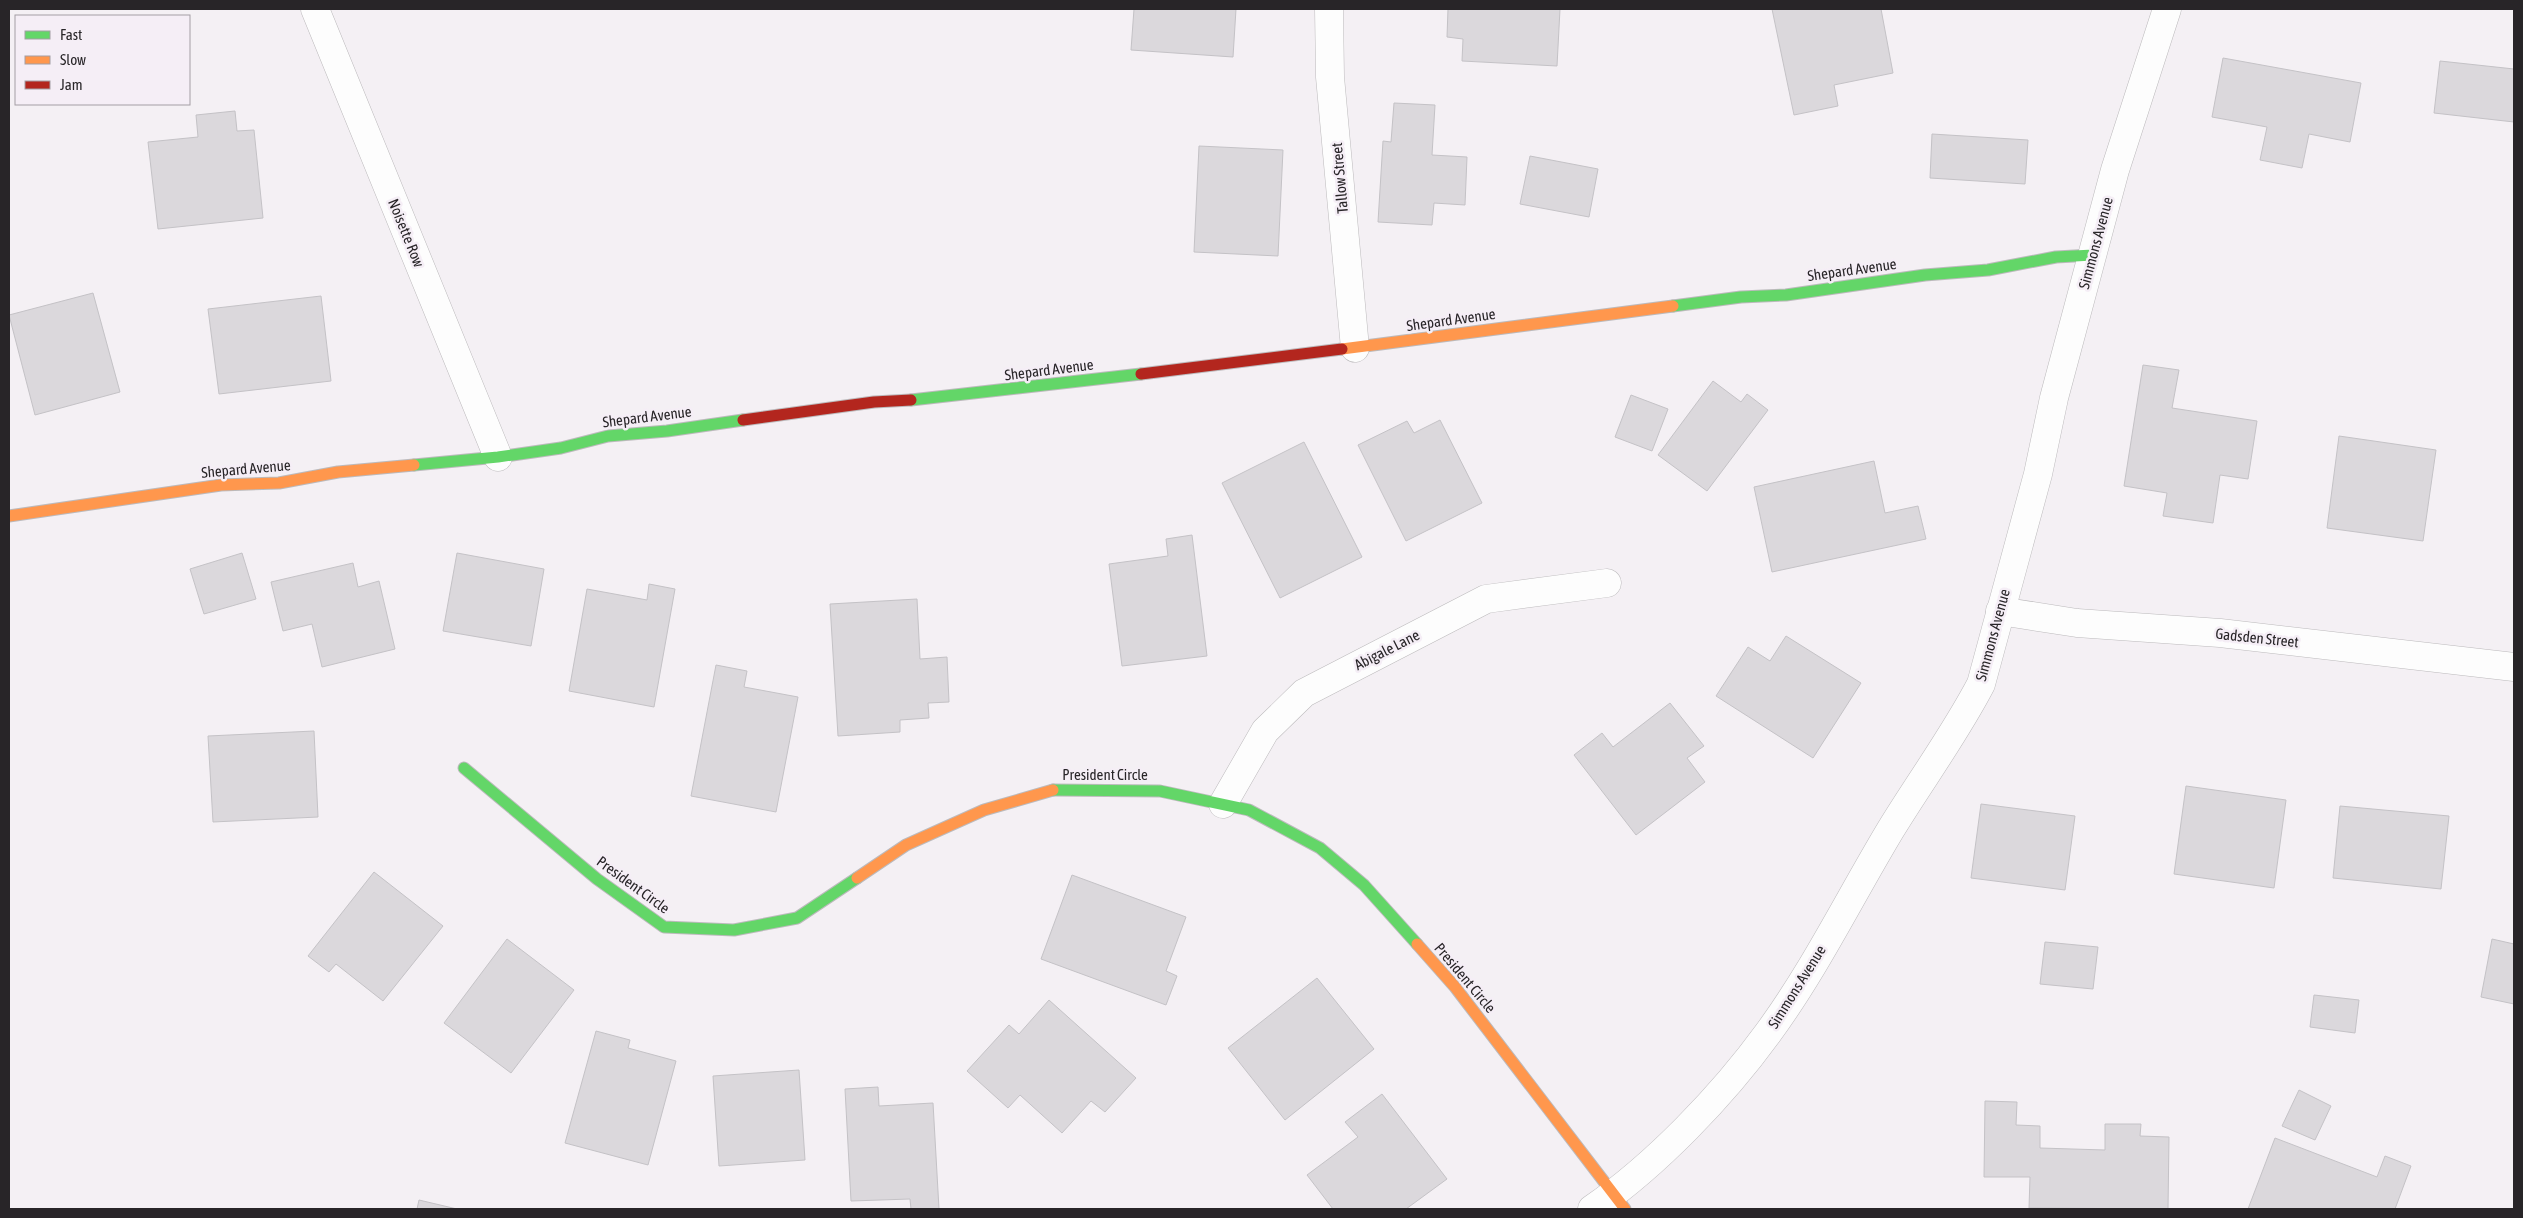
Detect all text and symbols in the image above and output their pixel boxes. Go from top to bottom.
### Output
legend [15,15,190,105]
text: Fast [60,26,82,43]
text: Slow [60,51,86,68]
text: Jam [60,76,83,93]
street label: Tallow Street [1328,142,1351,214]
street label: Simmons Avenue [2075,195,2116,291]
street label: Noisette Row [385,196,428,269]
street label: Shepard Avenue [1806,255,1898,284]
street label: Shepard Avenue [1405,305,1497,334]
street label: Shepard Avenue [1003,356,1095,383]
street label: Shepard Avenue [601,403,693,430]
street label: Shepard Avenue [201,456,291,481]
street label: Simmons Avenue [1972,587,2013,683]
street label: Gadsden Street [2215,625,2299,650]
street label: Abigale Lane [1351,626,1422,673]
street label: President Circle [1062,766,1148,783]
street label: President Circle [594,853,673,917]
street label: President Circle [1431,939,1500,1016]
street label: Simmons Avenue [1764,942,1829,1031]

